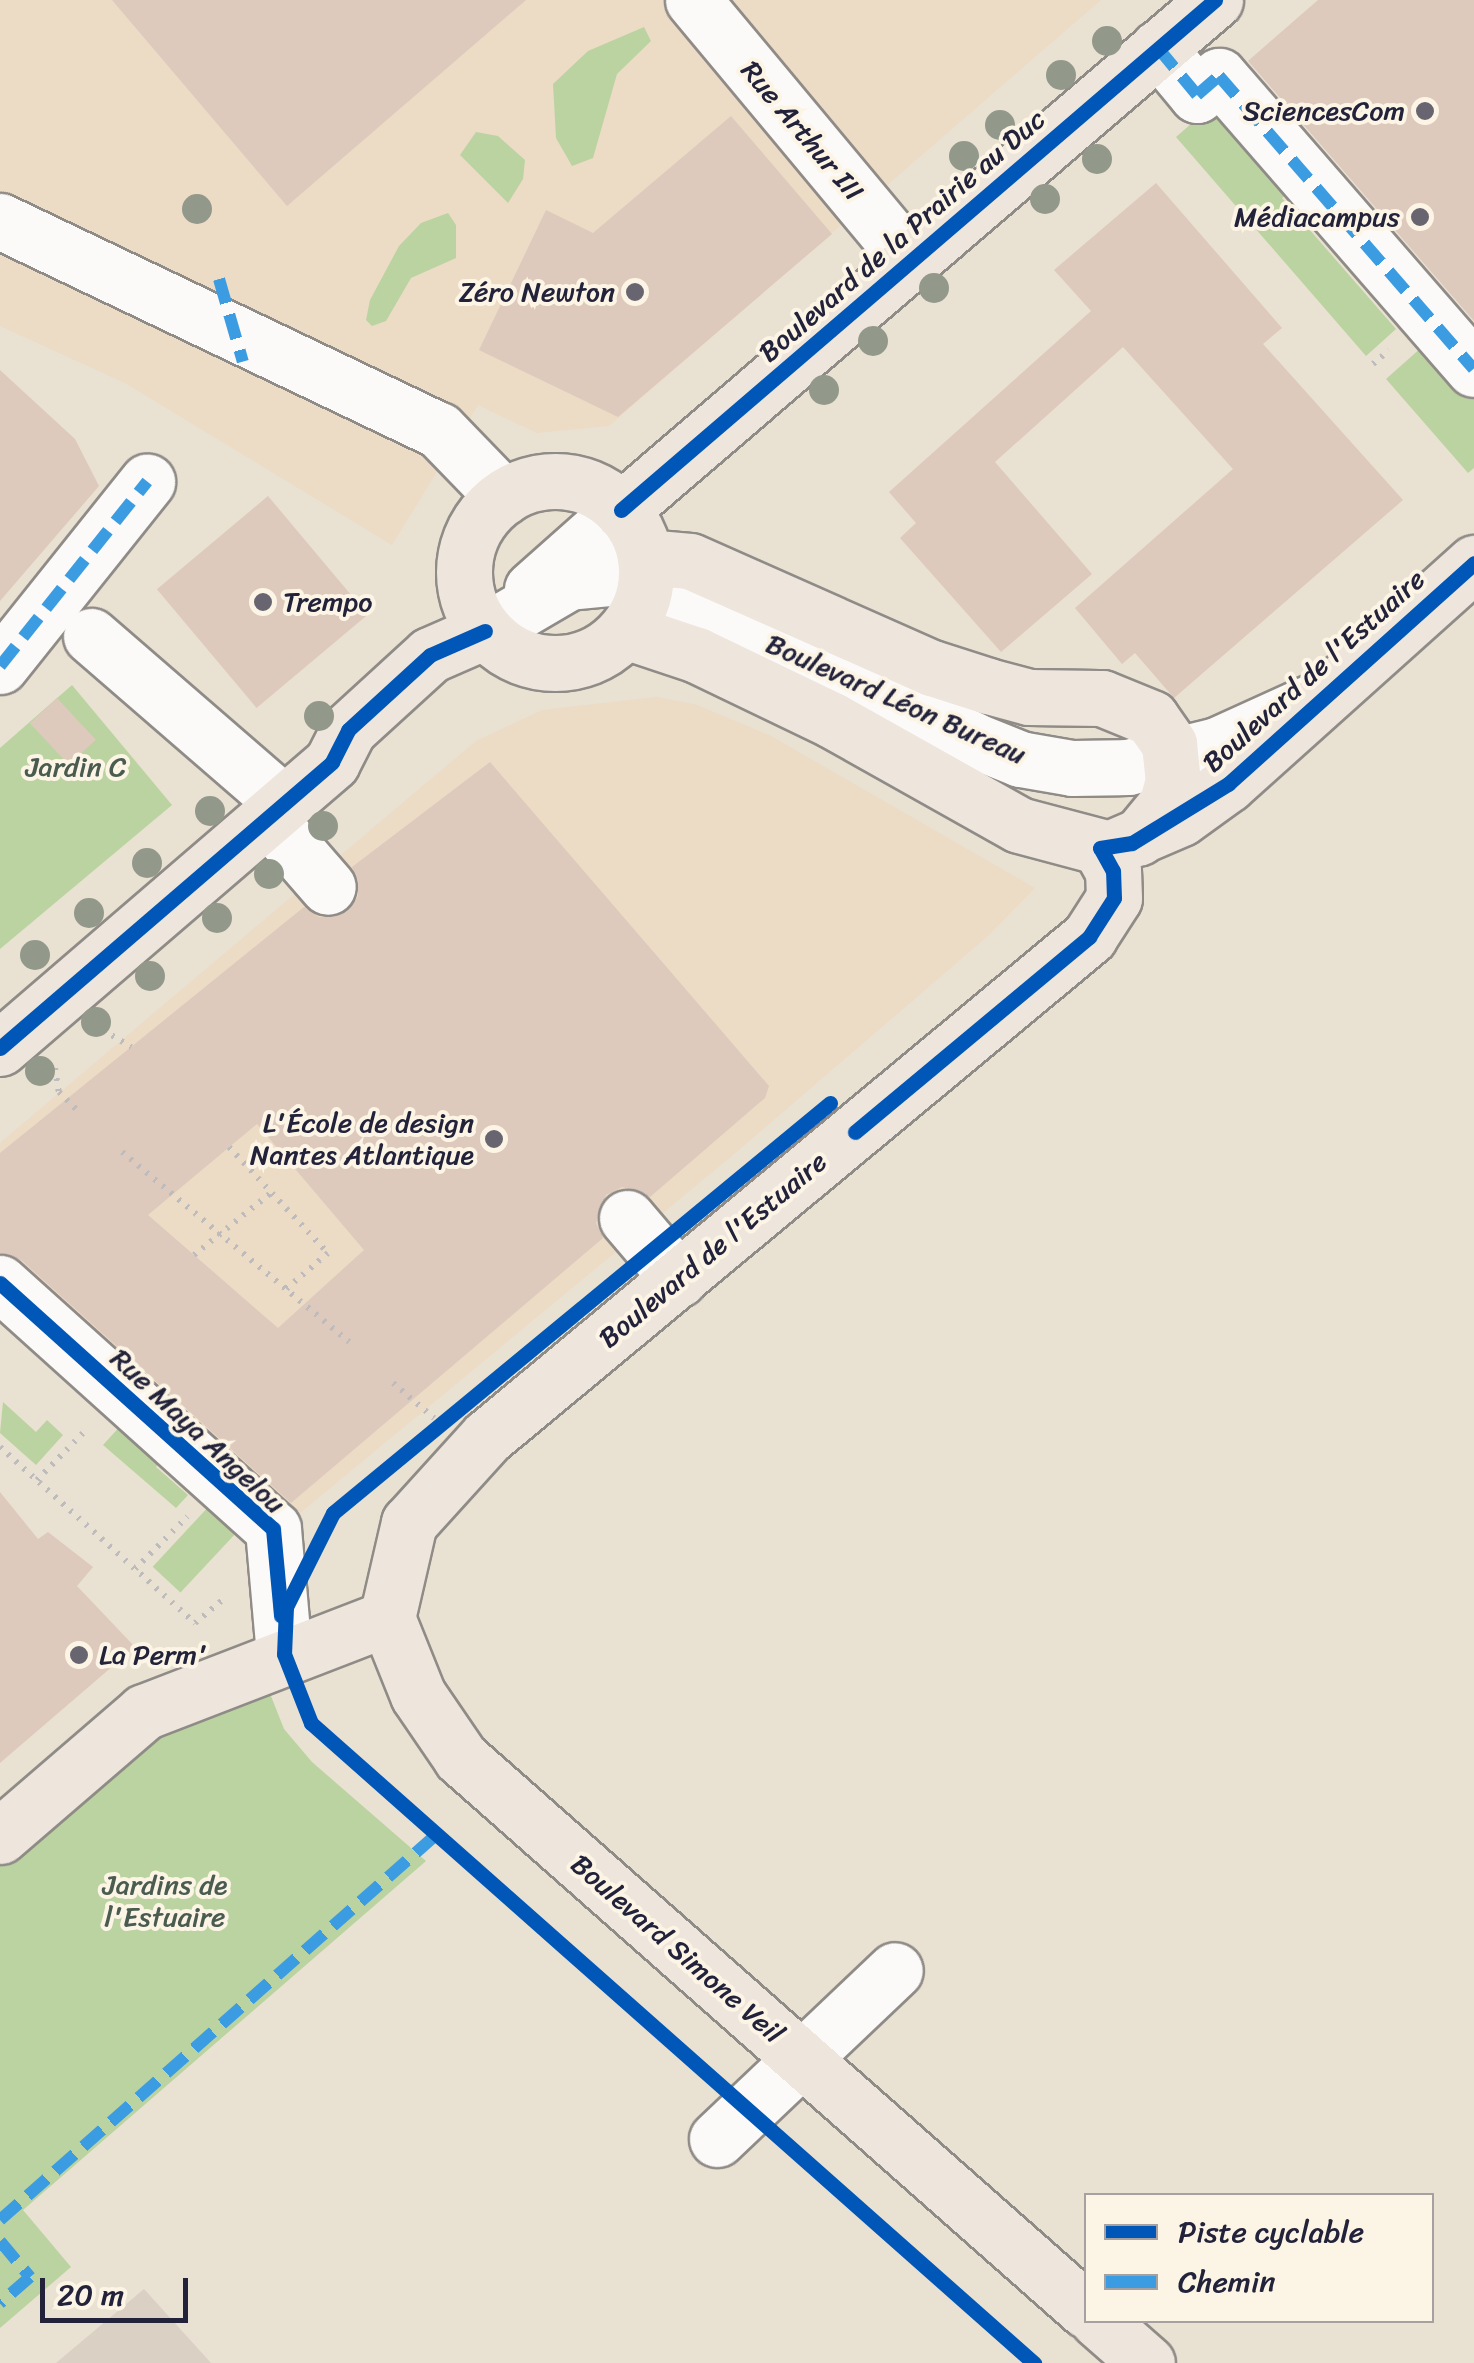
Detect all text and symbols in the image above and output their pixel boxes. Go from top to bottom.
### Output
street label: Rue Arthur III [734,54,870,208]
place label: SciencesCom [1243,94,1405,128]
marker: SciencesCom [1414,100,1436,122]
street label: Boulevard de la Prairie au Duc [752,103,1052,369]
place label: Médiacampus [1234,200,1400,234]
marker: Médiacampus [1409,206,1431,228]
place label: Zéro Newton [458,275,615,309]
marker: Zéro Newton [624,281,646,303]
street label: Boulevard de l'Estuaire [1196,563,1432,779]
place label: Trempo [283,585,372,619]
marker: Trempo [252,591,274,613]
street label: Boulevard Léon Bureau [761,627,1031,771]
park label: Jardin C [25,750,127,784]
place label: L'École de design Nantes Atlantique [249,1106,474,1172]
marker: L'École de design Nantes Atlantique [483,1128,505,1150]
street label: Boulevard de l'Estuaire [593,1145,833,1355]
street label: Rue Maya Angelou [104,1342,292,1520]
place label: La Perm' [99,1638,208,1672]
marker: La Perm' [68,1644,90,1666]
street label: Boulevard Simone Veil [564,1848,790,2050]
park label: Jardins de l'Estuaire [102,1868,228,1934]
legend [1084,2193,1434,2323]
text: Piste cyclable [1178,2205,1364,2259]
text: Chemin [1178,2255,1275,2309]
scale bar [45,2258,192,2320]
text: 20 m [57,2268,124,2322]

